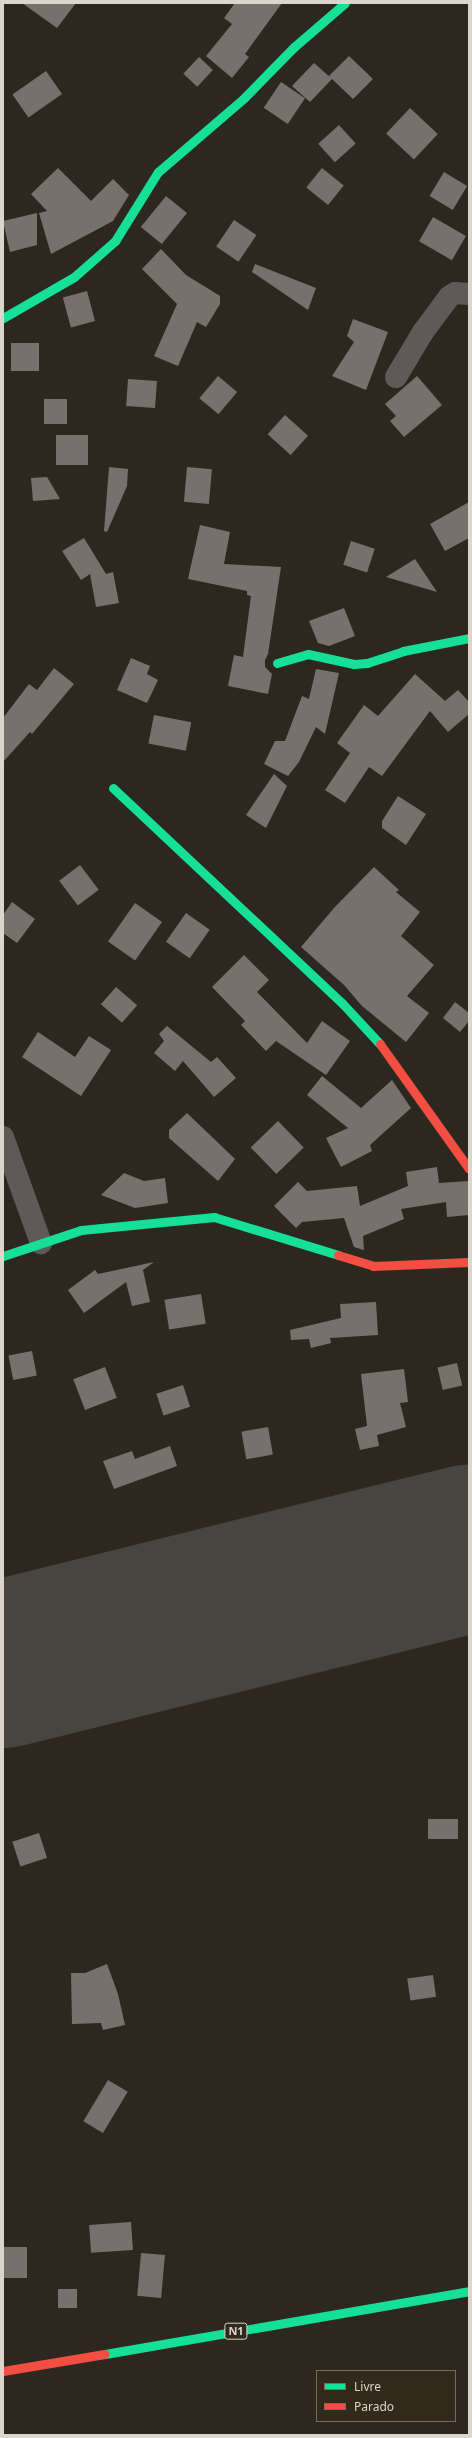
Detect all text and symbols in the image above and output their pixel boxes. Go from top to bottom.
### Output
road number: N1 [224,2322,248,2340]
legend [316,2370,456,2422]
text: Livre [354,2378,381,2395]
text: Parado [354,2398,394,2415]

